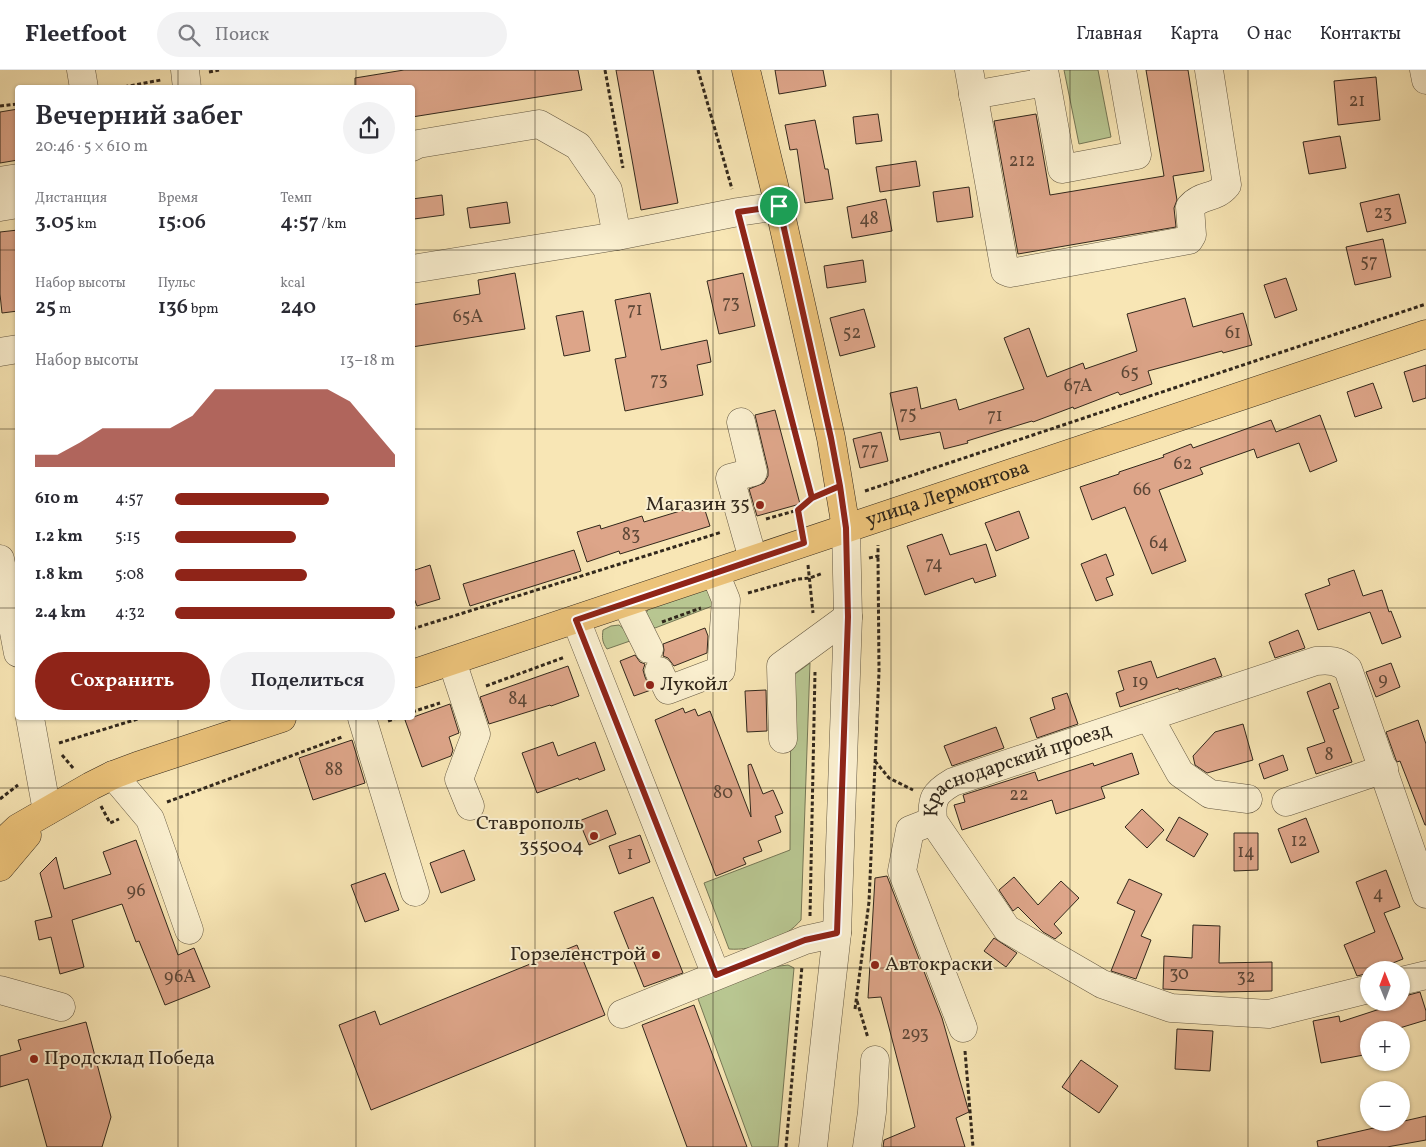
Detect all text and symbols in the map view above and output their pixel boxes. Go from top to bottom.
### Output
search box [157,12,507,57]
text: Fleetfoot [25,18,127,52]
icon: search [175,21,203,49]
text: Поиск [215,22,269,48]
text: Главная [1076,22,1142,47]
text: Карта [1170,22,1219,47]
text: О нас [1247,22,1292,47]
text: Контакты [1320,22,1401,47]
house number: 21 [1349,89,1365,114]
text: Вечерний забег [35,97,243,136]
button: share [343,102,395,154]
text: 20:46 · 5 × 610 m [35,136,148,158]
house number: 212 [1009,149,1035,174]
pin [758,185,800,227]
text: Дистанция [35,189,107,208]
text: Время [158,189,198,208]
text: Темп [280,189,312,208]
icon: arrive [765,192,793,220]
house number: 23 [1374,201,1392,226]
house number: 48 [859,207,879,232]
text: 3.05 [35,208,74,237]
text: 15:06 [158,208,206,237]
text: 4:57 [280,208,319,237]
text: km [74,215,97,234]
text: /km [319,215,347,234]
house number: 57 [1360,250,1378,275]
text: Набор высоты [35,274,126,293]
text: Пульс [158,274,195,293]
text: kcal [280,274,305,293]
house number: 73 [722,291,740,316]
text: 25 [35,293,56,322]
text: 136 [158,293,188,322]
text: 240 [280,293,316,322]
house number: 71 [627,298,643,323]
text: m [56,300,71,319]
text: bpm [188,300,219,319]
house number: 65А [453,305,484,330]
house number: 52 [843,321,861,346]
house number: 61 [1225,321,1241,346]
text: Набор высоты [35,350,139,372]
text: 13–18 m [340,350,395,372]
house number: 65 [1121,361,1139,386]
house number: 73 [650,368,668,393]
house number: 67А [1064,374,1093,399]
house number: 75 [899,402,917,427]
house number: 71 [987,404,1003,429]
house number: 77 [861,438,879,463]
house number: 62 [1174,452,1192,477]
street label: улица Лермонтова [862,454,1033,535]
house number: 66 [1133,478,1151,503]
text: 610 m [35,488,79,510]
text: 4:57 [115,488,144,510]
place label: Магазин 35 [646,491,750,519]
marker: Магазин 35 [754,499,766,511]
house number: 83 [622,523,640,548]
text: 1.2 km [35,526,83,548]
text: 5:15 [115,526,140,548]
house number: 64 [1149,531,1169,556]
house number: 74 [925,552,943,577]
text: 1.8 km [35,564,83,586]
text: 5:08 [115,564,144,586]
text: 2.4 km [35,602,86,624]
text: 4:32 [115,602,145,624]
button: Сохранить [35,652,210,710]
button: Поделиться [220,652,395,710]
house number: 9 [1378,668,1388,693]
house number: 19 [1132,670,1148,695]
place label: Лукойл [660,671,728,699]
marker: Лукойл [644,679,656,691]
house number: 84 [508,687,528,712]
street label: Краснодарский проезд [918,716,1115,817]
house number: 8 [1324,743,1334,768]
house number: 88 [325,758,343,783]
house number: 80 [713,781,733,806]
house number: 22 [1009,783,1029,808]
place label: Ставрополь 355004 [476,810,584,861]
house number: 12 [1291,829,1307,854]
marker: Ставрополь 355004 [588,830,600,842]
house number: 14 [1237,840,1255,865]
house number: 1 [627,842,633,867]
house number: 96 [126,879,146,904]
house number: 4 [1373,882,1383,907]
place label: Горзеленстрой [510,941,646,969]
marker: Горзеленстрой [650,949,662,961]
place label: Автокраски [885,951,993,979]
marker: Автокраски [869,959,881,971]
north arrow [1360,961,1410,1011]
map controls [1360,961,1410,1131]
house number: 30 [1169,962,1189,987]
house number: 96А [164,965,196,990]
house number: 32 [1237,965,1255,990]
button: + [1360,1021,1410,1071]
house number: 293 [901,1022,929,1047]
place label: Продсклад Победа [44,1045,215,1073]
marker: Продсклад Победа [28,1053,40,1065]
button: − [1360,1081,1410,1131]

